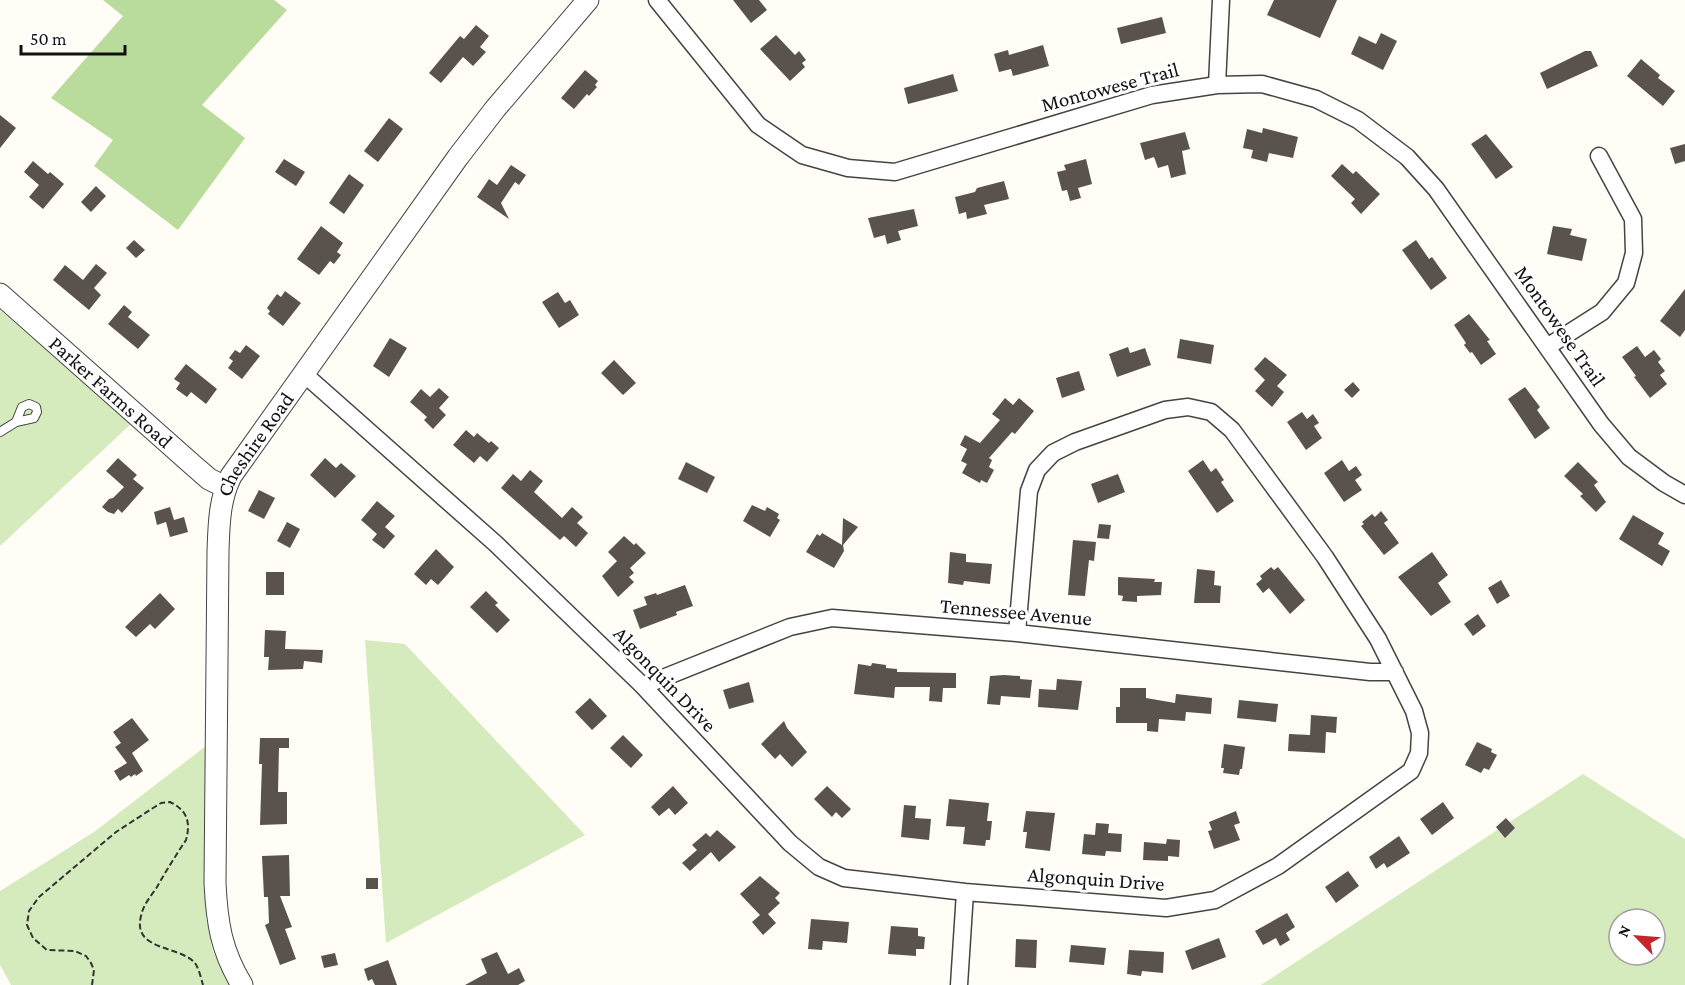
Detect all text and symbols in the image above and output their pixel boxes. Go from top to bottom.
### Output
scale bar [21,18,124,56]
text: 50 m [30,29,67,49]
street label: Montowese Trail [1039,57,1181,117]
street label: Montowese Trail [1510,261,1610,391]
street label: Parker Farms Road [44,331,177,453]
street label: Cheshire Road [212,388,299,499]
street label: Tennessee Avenue [939,593,1093,631]
street label: Algonquin Drive [609,621,721,737]
street label: Algonquin Drive [1027,862,1165,896]
north arrow [1607,907,1667,967]
text: N [1614,922,1634,939]

